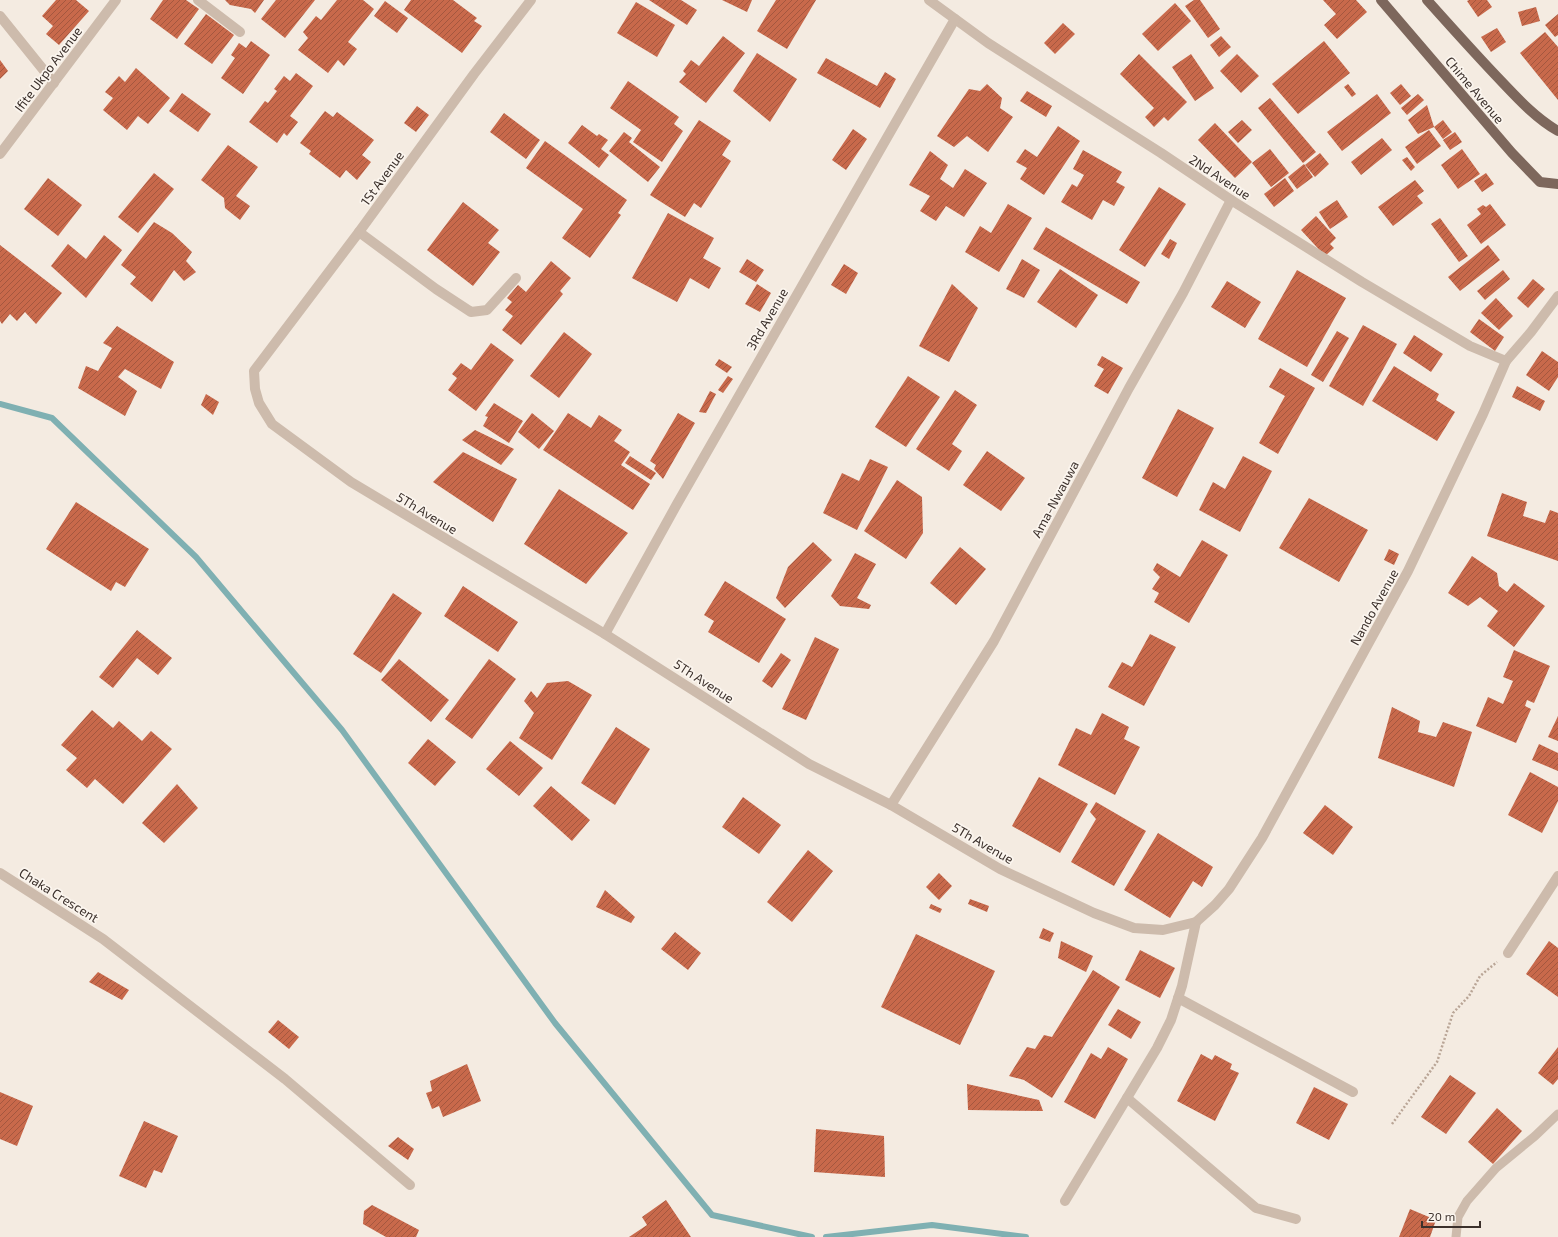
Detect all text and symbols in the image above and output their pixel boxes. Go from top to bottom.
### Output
street label: Ifite Ukpo Avenue [11,23,85,115]
street label: Chime Avenue [1442,53,1508,127]
street label: 1St Avenue [357,148,407,208]
street label: 2Nd Avenue [1186,151,1254,203]
street label: 3Rd Avenue [743,285,791,353]
street label: Ama-Nwauwa [1028,458,1082,540]
street label: 5Th Avenue [394,489,460,537]
street label: Nando Avenue [1346,566,1402,648]
street label: 5Th Avenue [671,656,737,706]
street label: 5Th Avenue [949,819,1017,867]
street label: Chaka Crescent [16,864,102,926]
scale bar [1422,1203,1480,1229]
text: 20 m [1428,1209,1455,1223]

